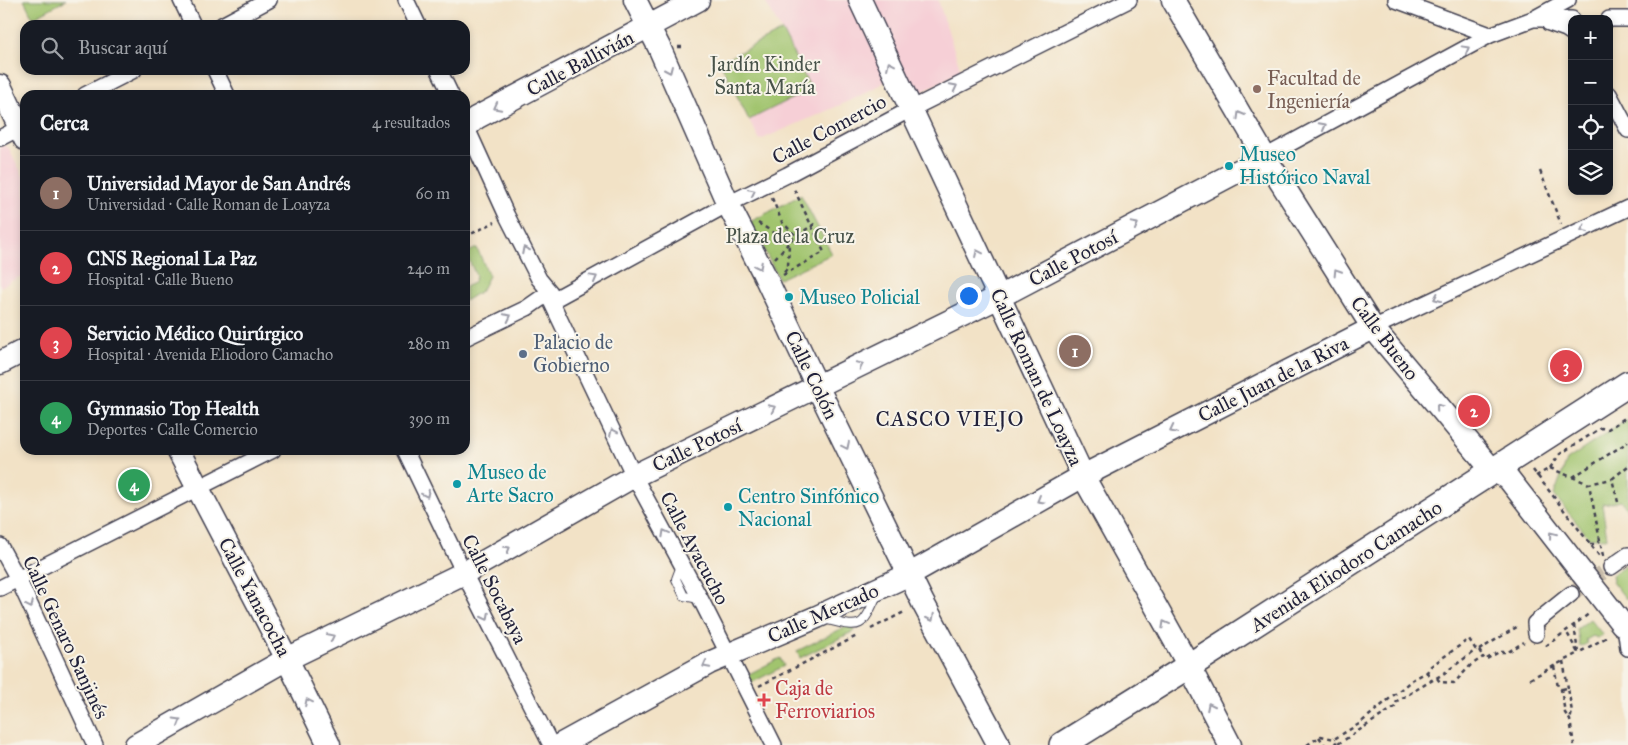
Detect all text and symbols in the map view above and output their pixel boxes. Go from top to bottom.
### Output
map controls [1568,15,1613,195]
button: + [1568,15,1613,60]
search box [20,20,470,75]
street label: Calle Ballivián [522,25,638,101]
icon: search [38,34,66,62]
text: Buscar aquí [78,36,167,59]
one-way arrow [1461,45,1470,55]
park label: Jardín Kinder Santa María [708,52,821,99]
button: − [1568,60,1613,105]
one-way arrow [887,61,897,70]
one-way arrow [663,65,674,74]
place label: Facultad de Ingeniería [1267,66,1361,114]
one-way arrow [949,83,958,93]
marker: Facultad de Ingeniería [1251,83,1263,95]
street label: Calle Comercio [768,89,890,169]
one-way arrow [493,101,502,111]
button: locate [1568,105,1613,150]
text: Cerca [40,110,89,136]
one-way arrow [1237,112,1247,121]
text: 4 resultados [372,113,450,132]
one-way arrow [1318,122,1327,132]
place label: Museo Histórico Naval [1239,142,1371,189]
button: layers [1568,150,1613,195]
marker: Museo Histórico Naval [1223,160,1235,172]
text: Universidad Mayor de San Andrés [87,172,350,195]
text: 1 [53,184,59,203]
text: 60 m [416,184,450,203]
one-way arrow [747,188,756,198]
text: Universidad · Calle Roman de Loayza [87,195,330,214]
one-way arrow [1130,221,1139,231]
one-way arrow [1580,223,1589,233]
park label: Plaza de la Cruz [725,224,855,248]
street label: Calle Potosí [1025,224,1123,291]
text: CNS Regional La Paz [87,247,257,270]
one-way arrow [521,247,531,256]
one-way arrow [974,249,985,258]
text: 2 [52,259,60,278]
text: 240 m [407,259,450,278]
one-way arrow [753,260,763,269]
one-way arrow [1334,268,1344,277]
text: Hospital · Calle Bueno [87,270,233,289]
one-way arrow [588,274,597,284]
your location [956,283,982,309]
place label: Museo Policial [799,285,921,309]
street label: Calle Roman de Loayza [985,285,1089,470]
marker: Museo Policial [783,291,795,303]
street label: Calle Bueno [1346,291,1424,385]
one-way arrow [1433,292,1442,302]
one-way arrow [503,313,512,323]
text: Servicio Médico Quirúrgico [87,322,303,345]
street label: Calle Colón [780,327,844,423]
place label: Palacio de Gobierno [533,330,613,377]
street label: Calle Juan de la Riva [1194,330,1353,428]
pin: 1 [1059,332,1091,370]
text: 3 [53,334,59,353]
text: 280 m [407,334,450,353]
text: Hospital · Avenida Eliodoro Camacho [87,345,333,364]
pin: 3 [1550,347,1582,385]
marker: Palacio de Gobierno [517,348,529,360]
one-way arrow [855,361,864,371]
pin: 2 [1458,392,1490,430]
text: Gymnasio Top Health [87,397,259,420]
one-way arrow [1436,403,1445,412]
one-way arrow [766,405,775,415]
district label: CASCO VIEJO [875,406,1025,432]
text: 4 [52,409,60,428]
text: 390 m [409,409,450,428]
street label: Calle Potosí [648,412,747,477]
text: Deportes · Calle Comercio [87,420,258,439]
one-way arrow [1170,424,1179,434]
one-way arrow [609,428,619,437]
one-way arrow [840,440,850,449]
place label: Museo de Arte Sacro [466,460,554,507]
pin: 4 [118,466,150,504]
marker: Museo de Arte Sacro [451,478,463,490]
place label: Centro Sinfónico Nacional [738,484,879,531]
street label: Calle Ayacucho [655,487,735,609]
one-way arrow [420,489,430,498]
one-way arrow [1037,494,1046,504]
street label: Avenida Eliodoro Camacho [1245,495,1446,638]
marker: Centro Sinfónico Nacional [722,501,734,513]
street label: Calle Socabaya [457,530,533,648]
one-way arrow [661,530,671,539]
one-way arrow [1548,531,1557,540]
street label: Calle Yanacocha [214,533,297,661]
one-way arrow [501,546,510,556]
street label: Calle Genaro Sanjinés [18,552,114,722]
street label: Calle Mercado [764,578,882,648]
one-way arrow [24,600,35,609]
one-way arrow [480,612,490,621]
one-way arrow [925,613,935,622]
one-way arrow [1162,620,1172,629]
one-way arrow [326,633,335,644]
one-way arrow [702,659,711,669]
place label: Caja de Ferroviarios [775,676,875,723]
marker: Caja de Ferroviarios [757,693,771,707]
one-way arrow [304,698,314,707]
one-way arrow [1206,702,1216,711]
one-way arrow [173,717,182,727]

